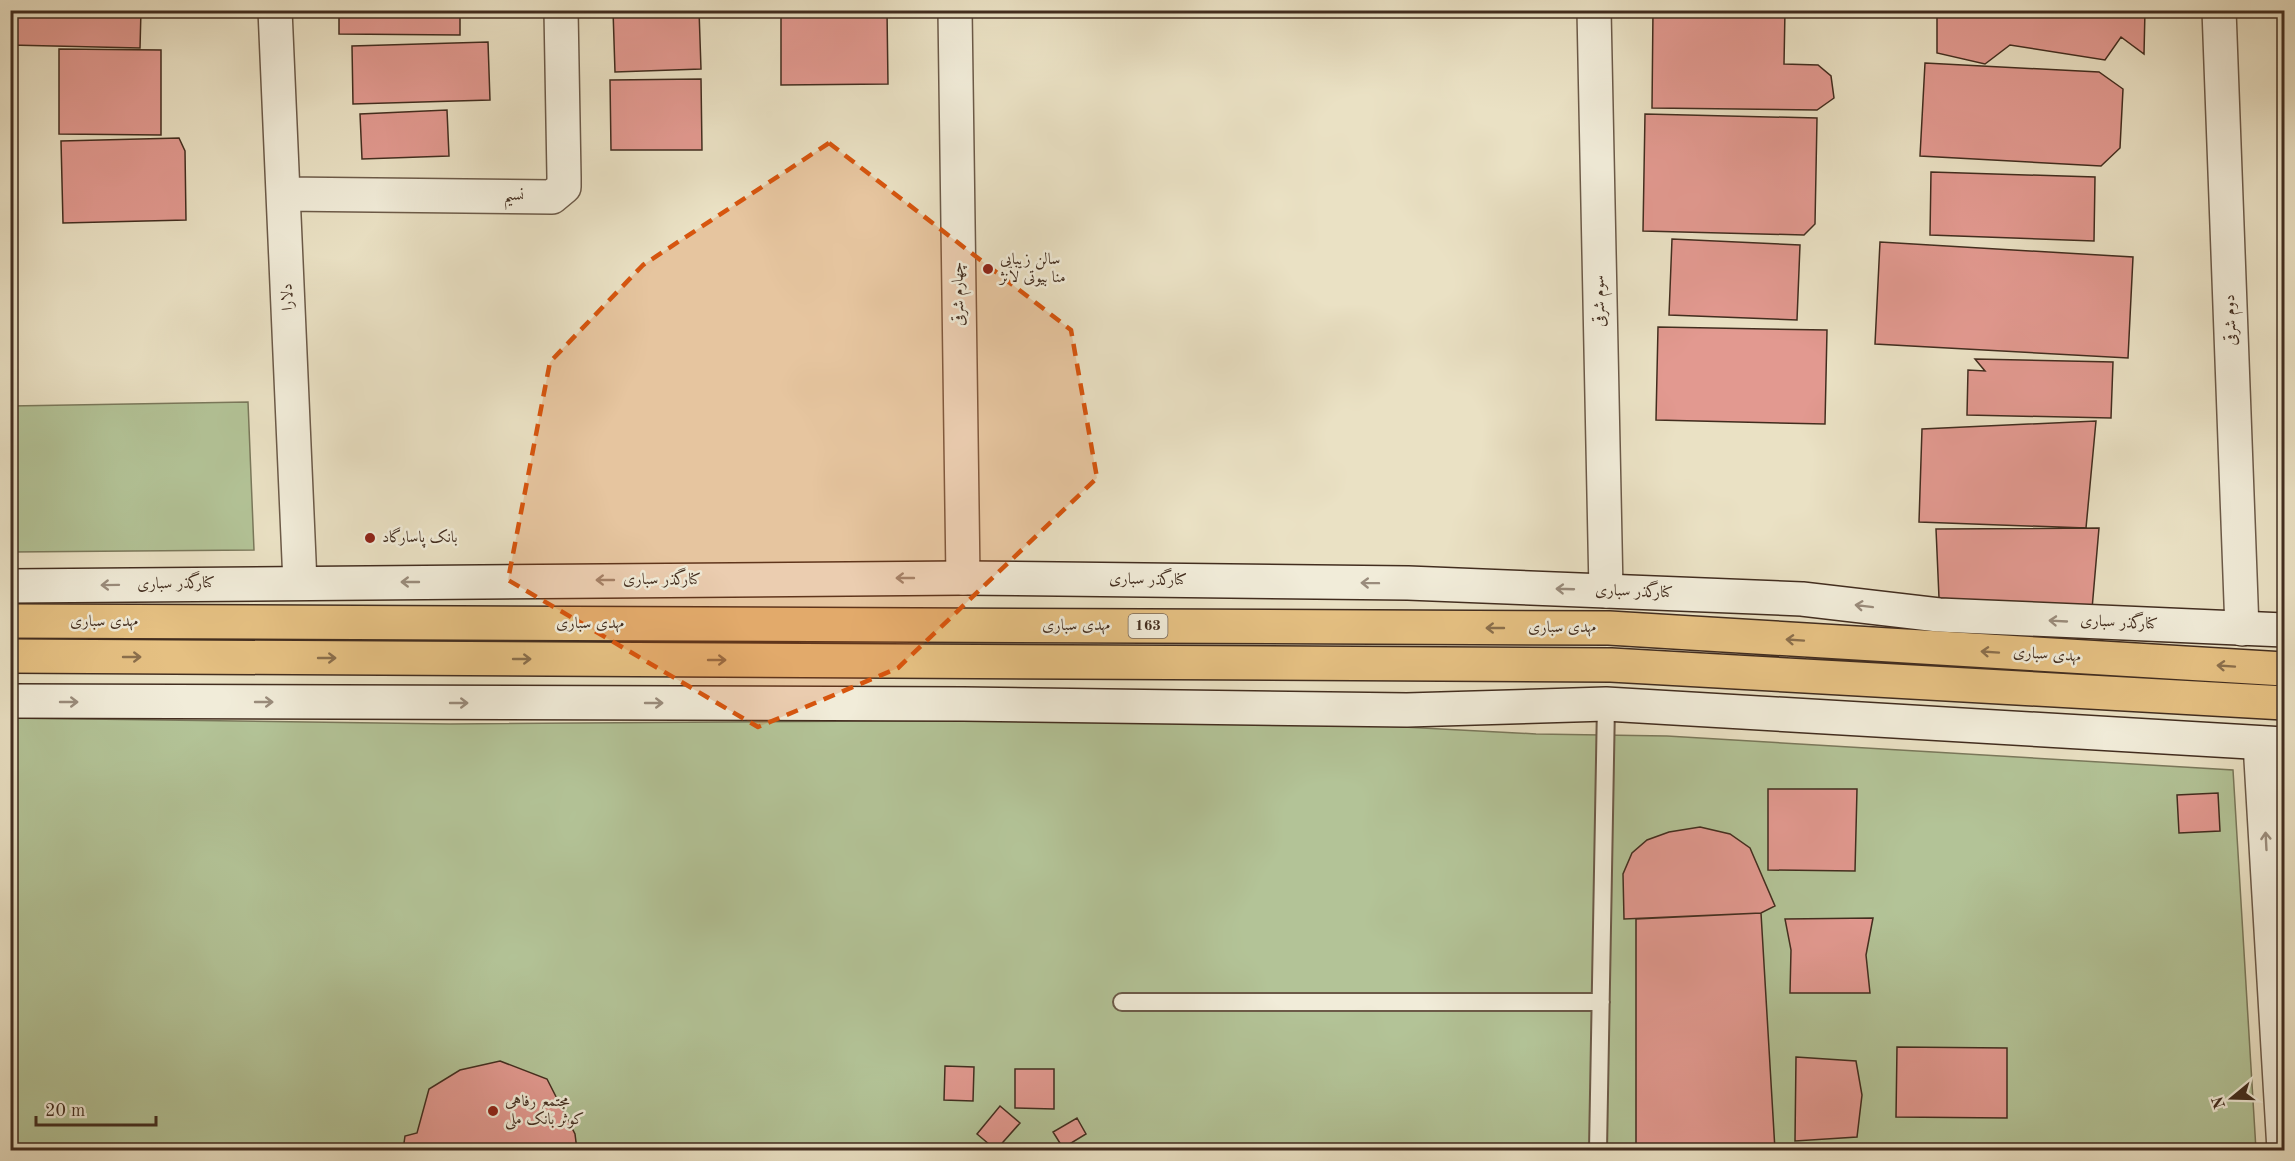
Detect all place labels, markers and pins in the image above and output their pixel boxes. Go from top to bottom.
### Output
place label: سالن زیبایی منا بیوتی لانژ [998,252,1066,287]
marker: سالن زیبایی منا بیوتی لانژ [981,262,995,276]
place label: بانک پاسارگاد [382,527,457,548]
marker: بانک پاسارگاد [363,531,377,545]
place label: مجتمع رفاهی کوثر بانک ملی [505,1094,584,1130]
marker: مجتمع رفاهی کوثر بانک ملی [486,1104,500,1118]

